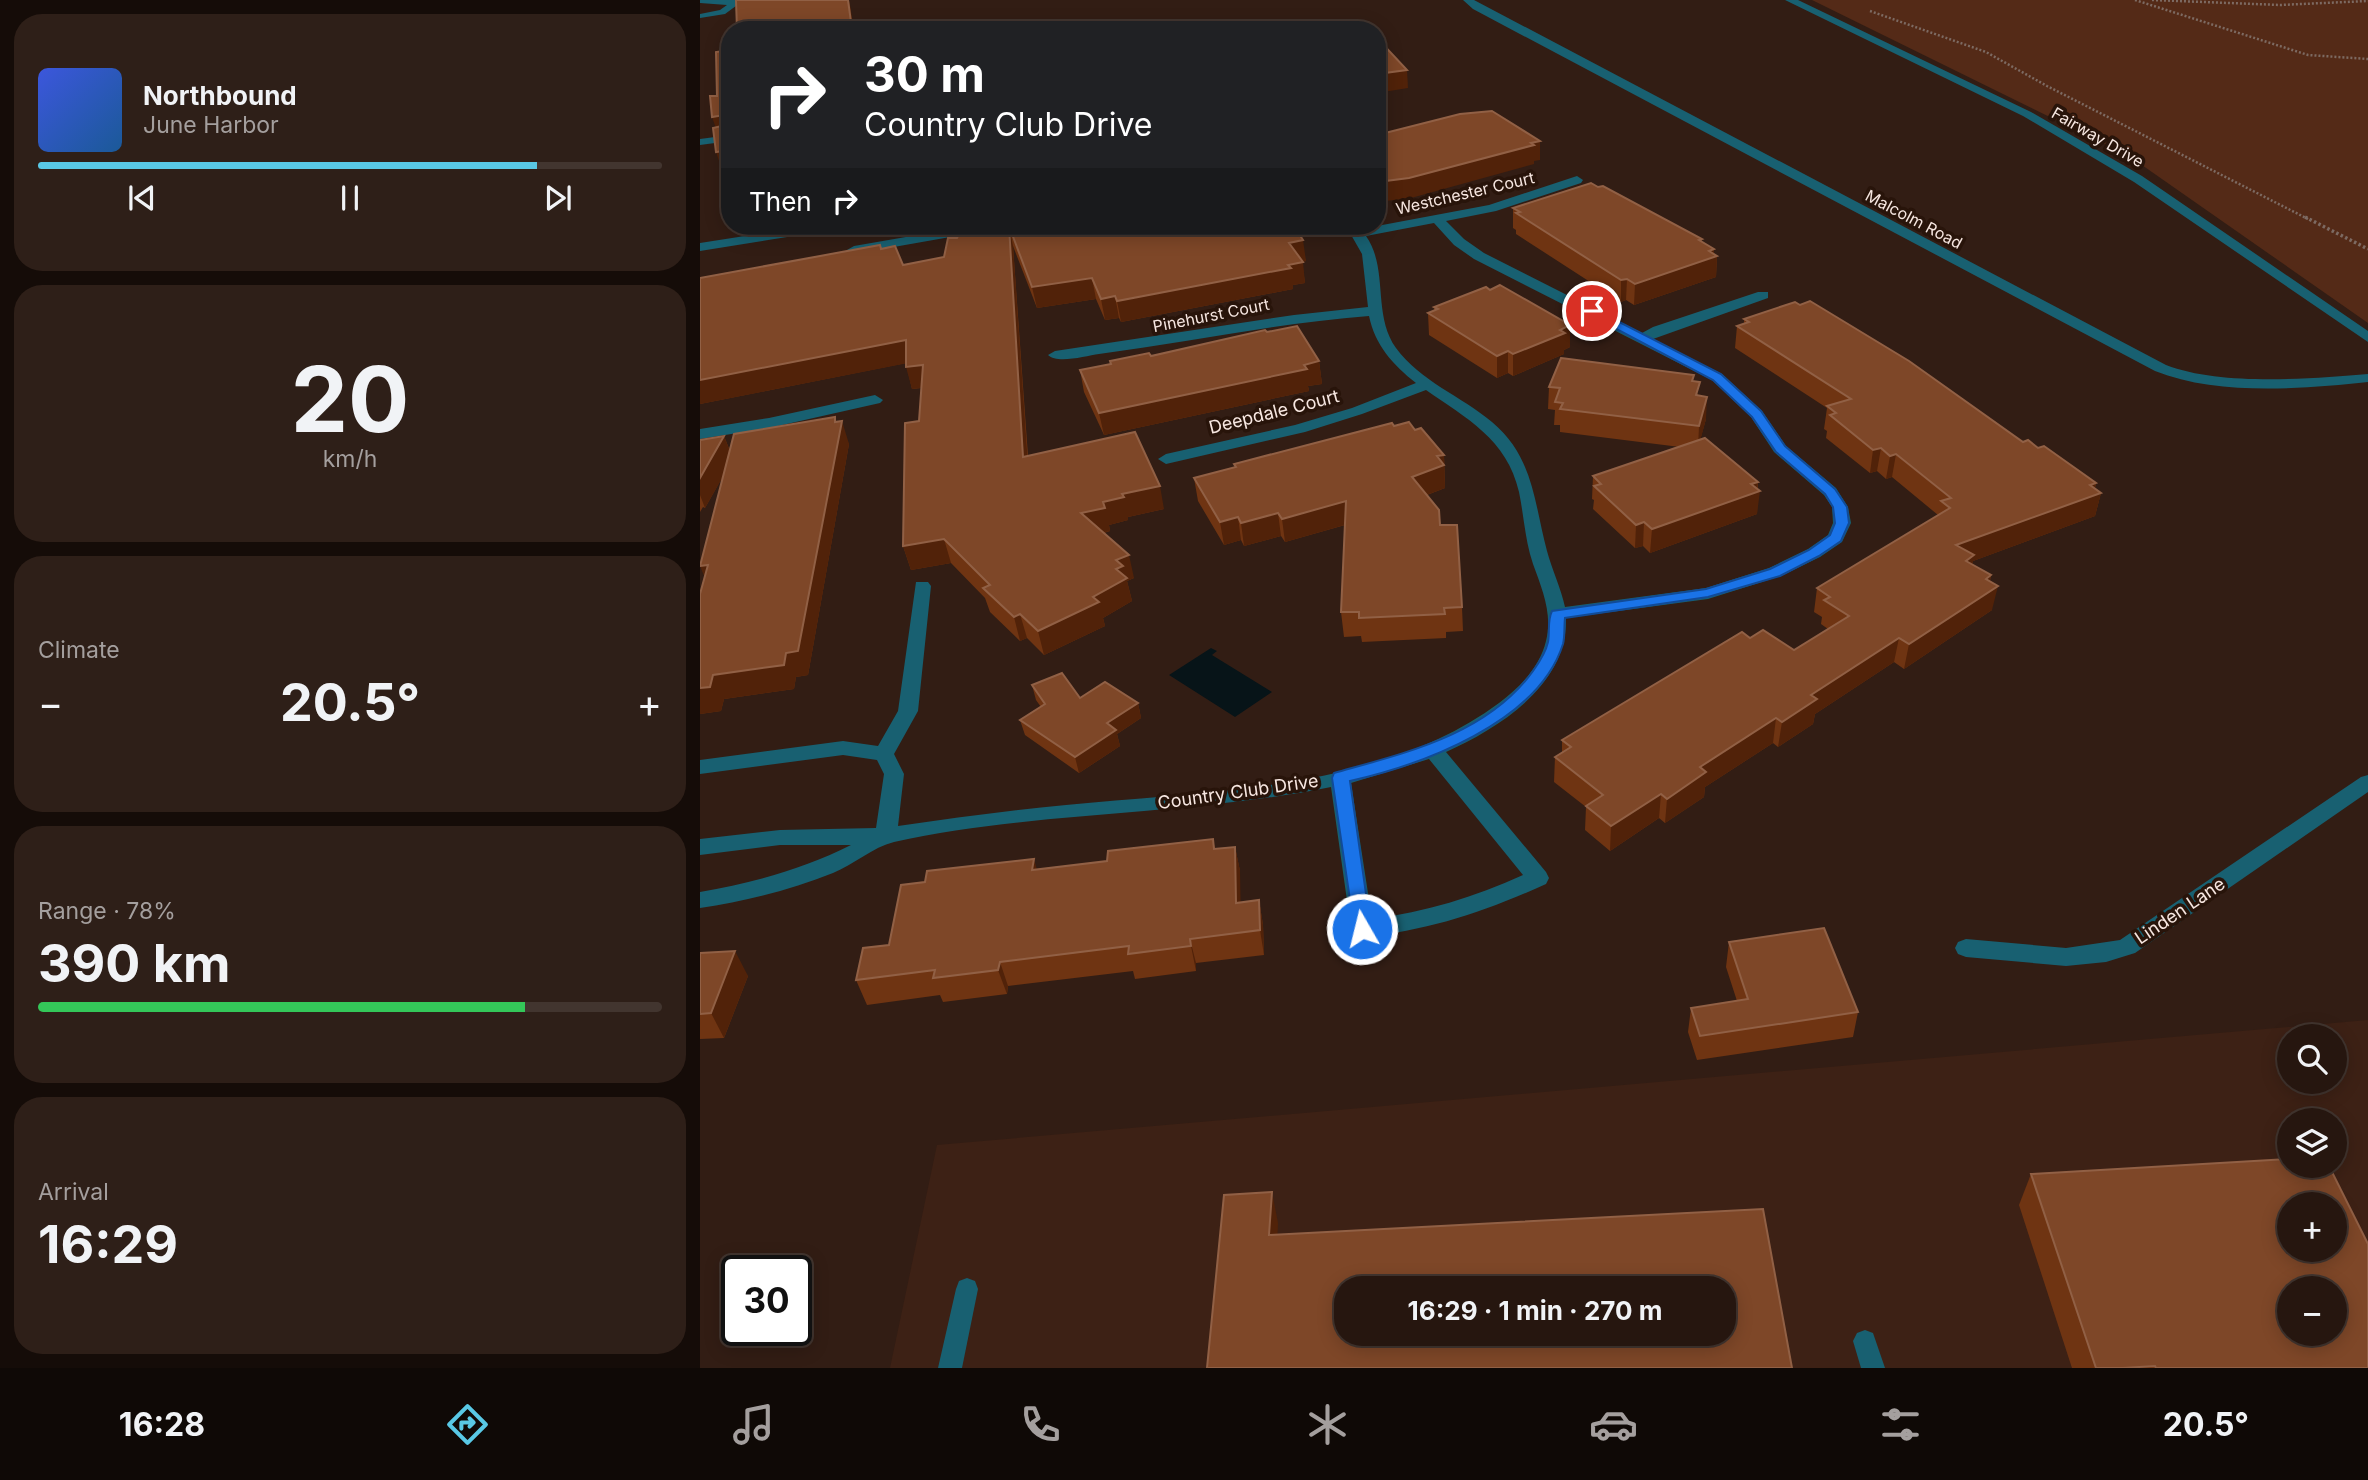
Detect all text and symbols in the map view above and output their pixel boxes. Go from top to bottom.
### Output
text: 30 m [864,45,985,104]
icon: right [749,49,840,140]
text: Northbound [143,80,297,111]
street label: Fairway Drive [2048,103,2148,171]
text: Country Club Drive [864,105,1152,144]
text: June Harbor [143,111,279,139]
street label: Westchester Court [1394,167,1536,219]
icon: previous [123,179,161,217]
icon: pause [331,179,369,217]
icon: next [539,179,577,217]
icon: right [826,182,864,220]
street label: Malcolm Road [1862,185,1966,253]
text: Then [749,186,812,217]
pin [1562,281,1622,341]
icon: arrive [1573,292,1611,330]
street label: Pinehurst Court [1151,294,1271,336]
text: 20 [291,344,409,454]
street label: Deepdale Court [1207,385,1341,438]
text: km/h [323,445,377,473]
text: Climate [38,636,120,664]
text: 20.5° [280,671,420,734]
text: − [38,680,63,726]
text: + [637,680,662,726]
street label: Country Club Drive [1156,770,1320,813]
street label: Linden Lane [2131,873,2229,948]
position arrow [1325,892,1399,966]
text: Range · 78% [38,897,176,925]
text: 390 km [38,932,230,995]
map controls [2277,1024,2347,1346]
button: search [2277,1024,2347,1094]
button: layers [2277,1108,2347,1178]
text: Arrival [38,1178,109,1206]
button: + [2277,1192,2347,1262]
text: 16:29 [38,1213,178,1276]
speed limit sign: 30 [721,1255,812,1346]
button: − [2277,1276,2347,1346]
text: 16:29 · 1 min · 270 m [1408,1295,1662,1326]
icon: directions [443,1400,492,1449]
icon: music [729,1400,778,1449]
icon: phone [1016,1400,1065,1449]
icon: climate [1303,1400,1352,1449]
icon: car [1589,1400,1638,1449]
icon: filters [1876,1400,1925,1449]
text: 16:28 [119,1405,205,1444]
text: 20.5° [2163,1405,2249,1444]

